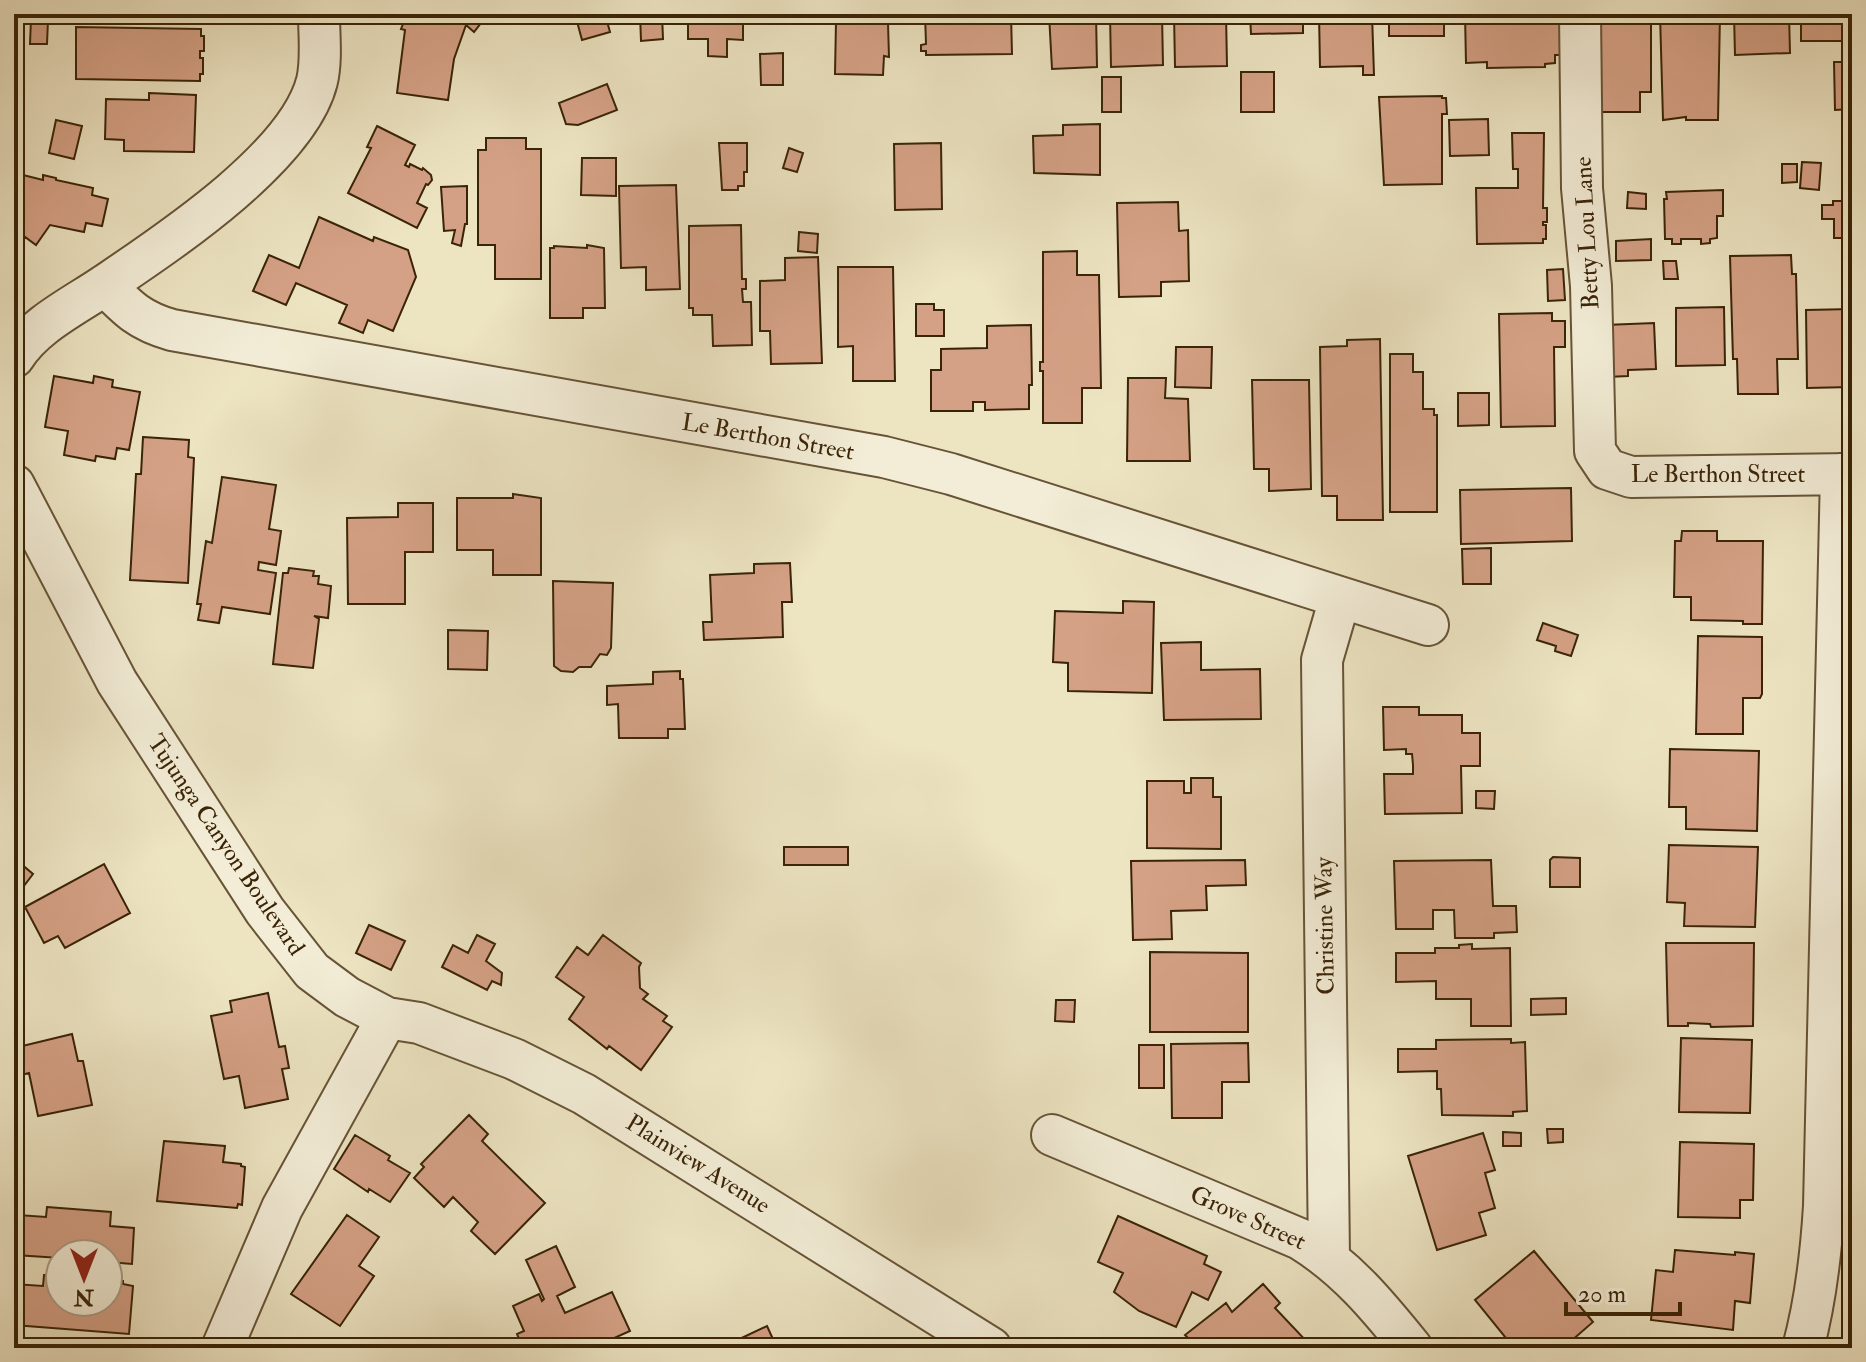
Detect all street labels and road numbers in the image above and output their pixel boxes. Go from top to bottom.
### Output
street label: Betty Lou Lane [1568,156,1606,310]
street label: Le Berthon Street [679,407,857,467]
street label: Le Berthon Street [1631,459,1805,490]
street label: Tujunga Canyon Boulevard [140,728,312,962]
street label: Christine Way [1308,856,1342,995]
street label: Plainview Avenue [620,1107,776,1221]
street label: Grove Street [1185,1179,1311,1257]

